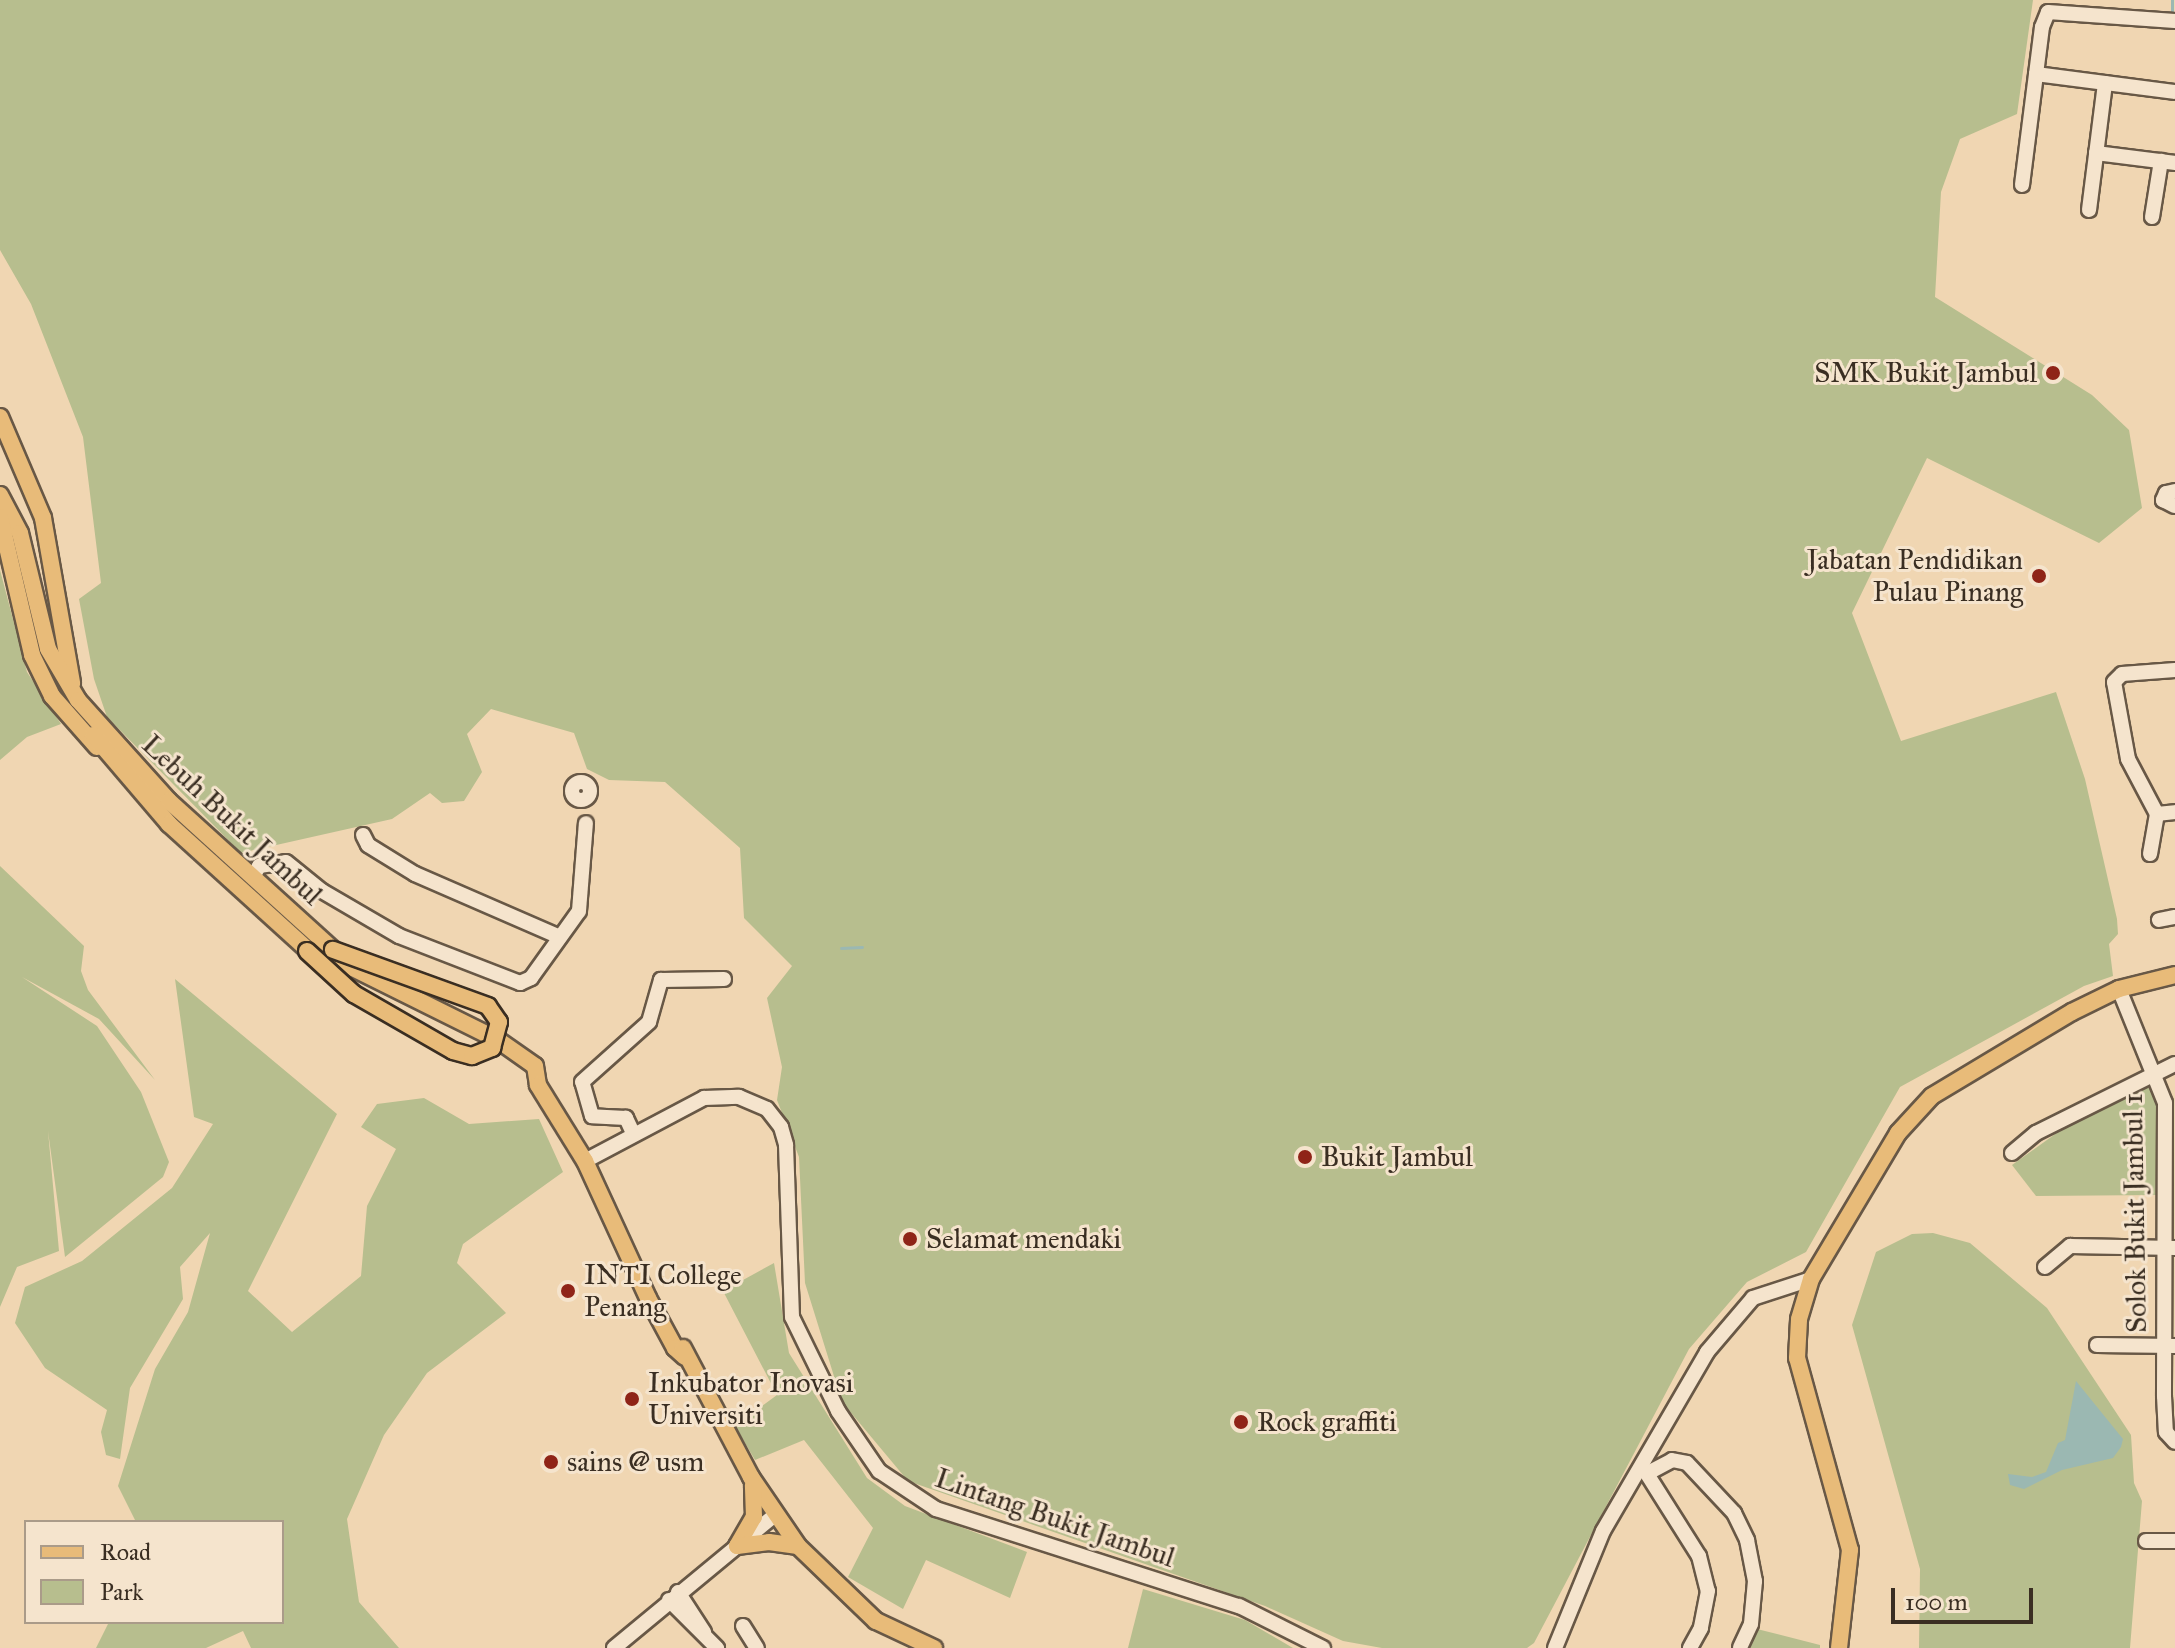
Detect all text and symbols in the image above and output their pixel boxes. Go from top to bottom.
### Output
place label: SMK Bukit Jambul [1814,356,2037,390]
marker: SMK Bukit Jambul [2044,364,2062,382]
place label: Jabatan Pendidikan Pulau Pinang [1807,543,2023,609]
marker: Jabatan Pendidikan Pulau Pinang [2030,567,2048,585]
street label: Lebuh Bukit Jambul [135,728,329,912]
street label: Solok Bukit Jambul 1 [2116,1093,2154,1333]
place label: Bukit Jambul [1321,1140,1473,1174]
marker: Bukit Jambul [1296,1148,1314,1166]
place label: Selamat mendaki [926,1222,1121,1256]
marker: Selamat mendaki [901,1230,919,1248]
place label: INTI College Penang [584,1258,742,1324]
marker: INTI College Penang [559,1282,577,1300]
place label: Inkubator Inovasi Universiti [648,1366,854,1432]
marker: Inkubator Inovasi Universiti [623,1390,641,1408]
place label: Rock graffiti [1257,1405,1397,1439]
marker: Rock graffiti [1232,1413,1250,1431]
place label: sains @ usm [567,1445,704,1479]
marker: sains @ usm [542,1453,560,1471]
street label: Lintang Bukit Jambul [931,1461,1179,1575]
legend [24,1520,284,1624]
text: Road [100,1537,151,1567]
scale bar [1895,1572,2037,1622]
text: Park [100,1577,143,1607]
text: 100 m [1905,1587,1968,1617]

